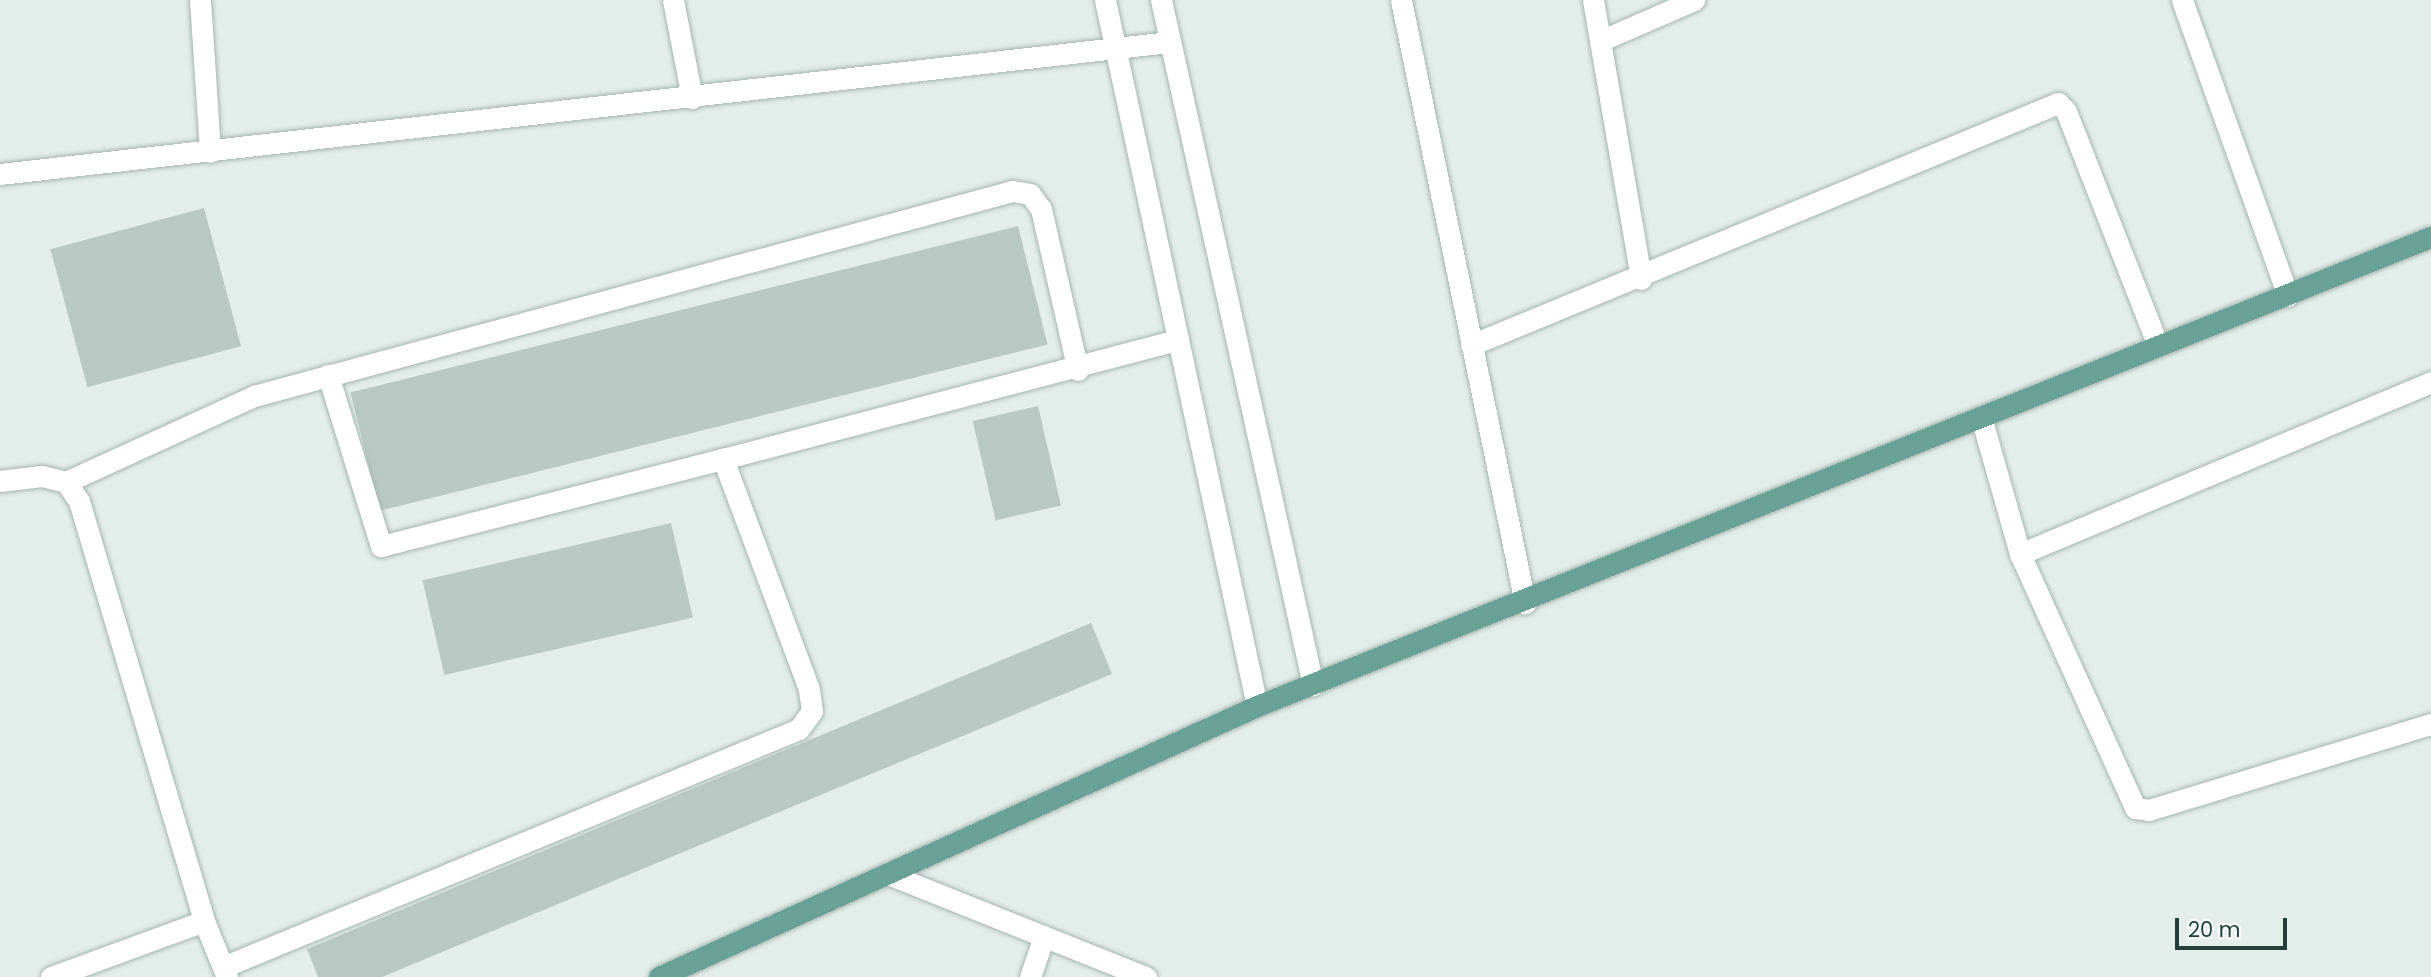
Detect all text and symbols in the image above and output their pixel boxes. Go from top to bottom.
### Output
scale bar [2179,904,2291,948]
text: 20 m [2188,915,2241,944]

